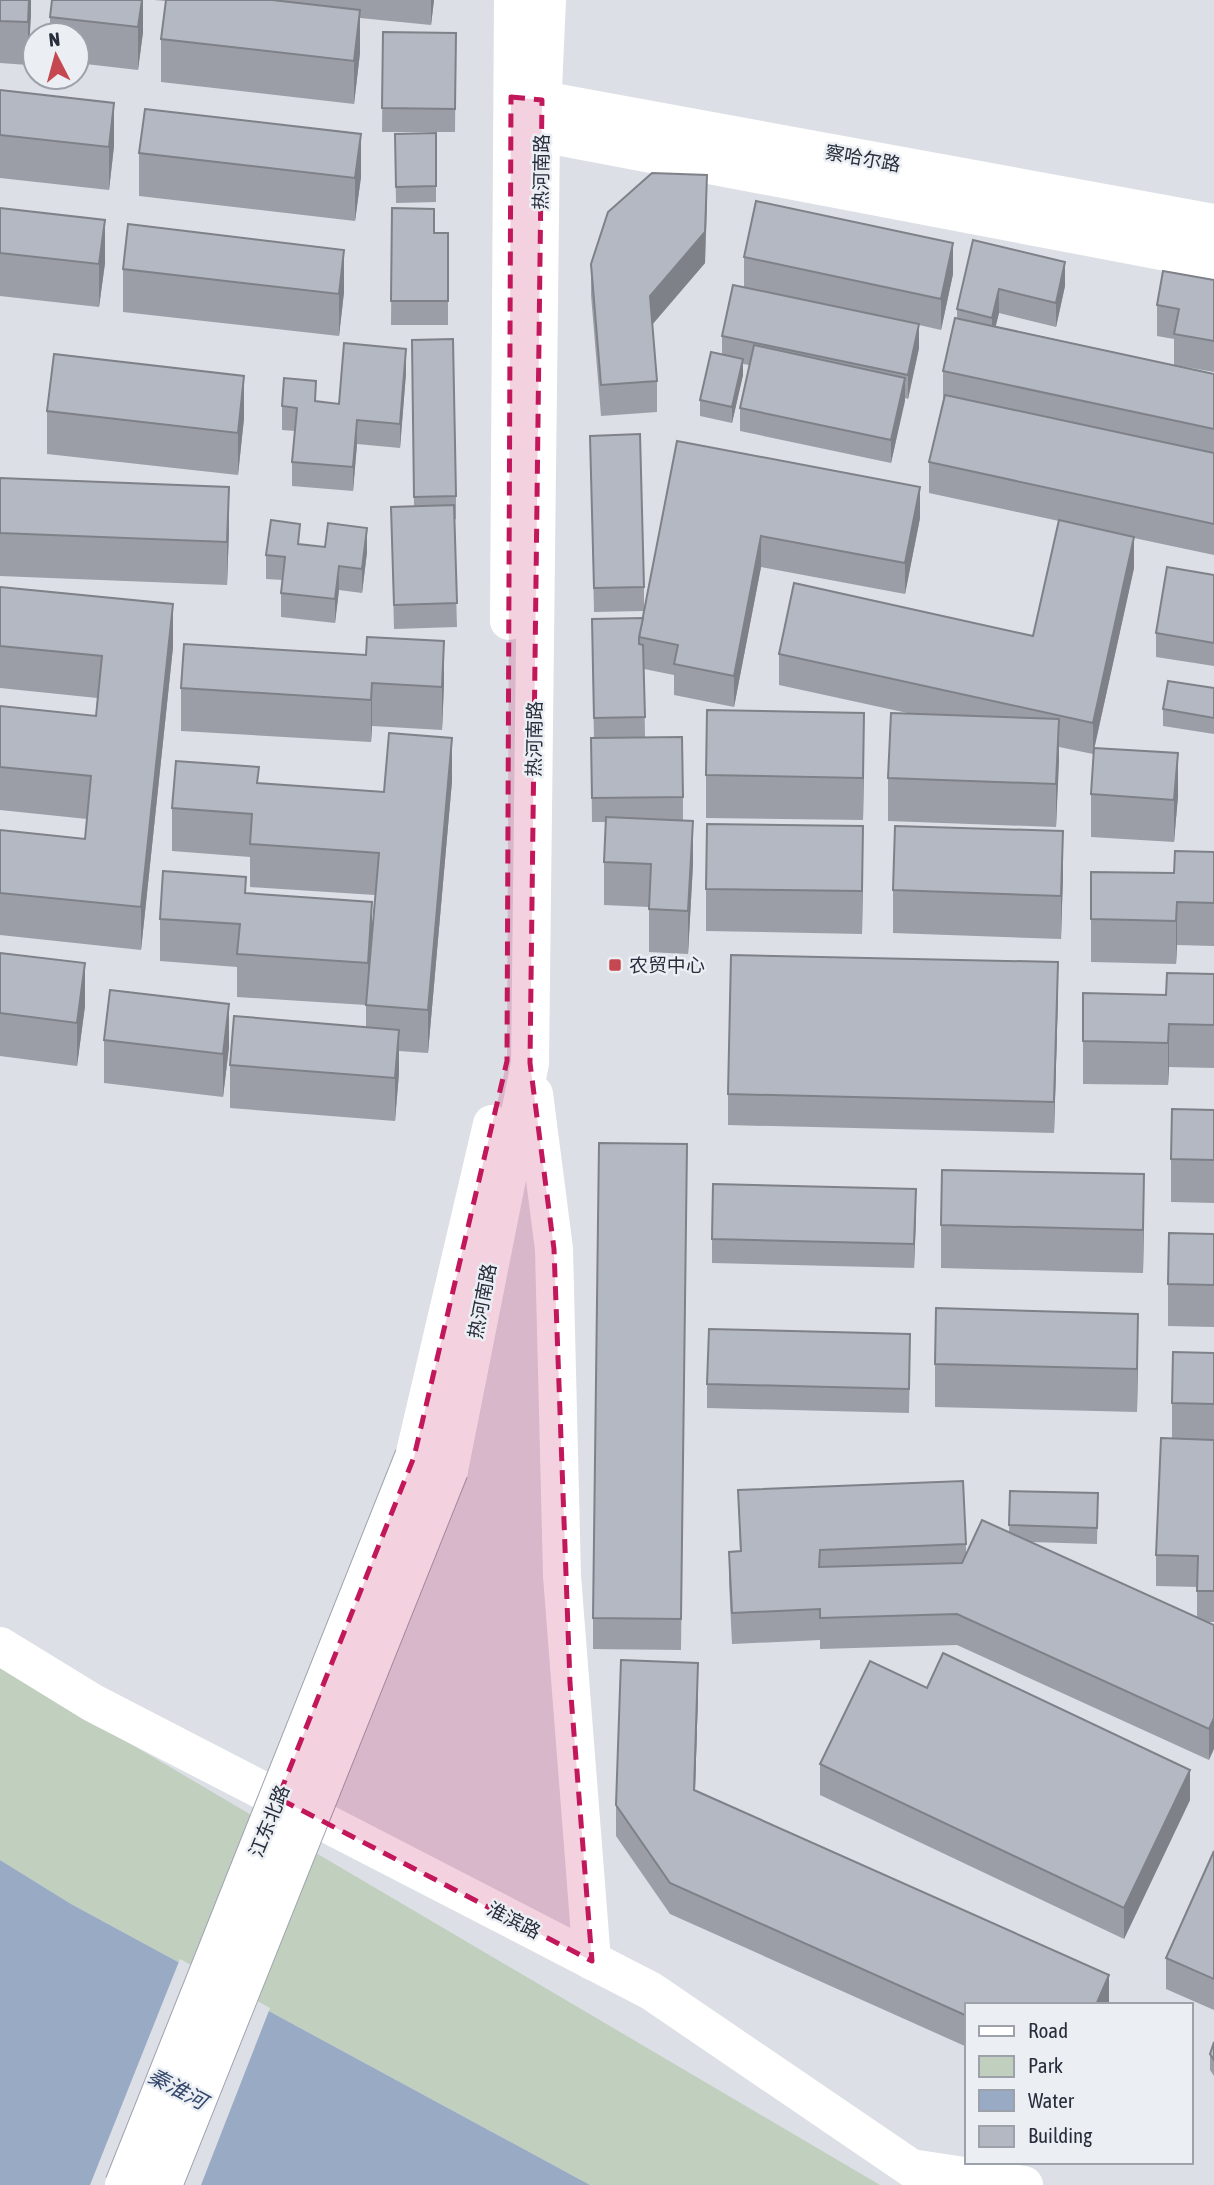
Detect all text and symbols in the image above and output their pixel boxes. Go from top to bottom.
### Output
north arrow [21,21,91,91]
text: N [47,28,61,51]
street label: 热河南路 [529,134,553,210]
street label: 察哈尔路 [824,141,902,175]
street label: 热河南路 [522,701,546,777]
place label: 农贸中心 [629,954,705,976]
marker: 农贸中心 [607,957,623,973]
street label: 热河南路 [464,1262,500,1340]
street label: 江东北路 [245,1782,293,1860]
street label: 淮滨路 [484,1897,544,1943]
legend [965,2003,1193,2164]
text: Road [1028,2018,1068,2042]
text: Park [1028,2053,1063,2077]
water label: 秦淮河 [144,2063,214,2115]
text: Water [1028,2088,1075,2112]
text: Building [1028,2123,1092,2147]

